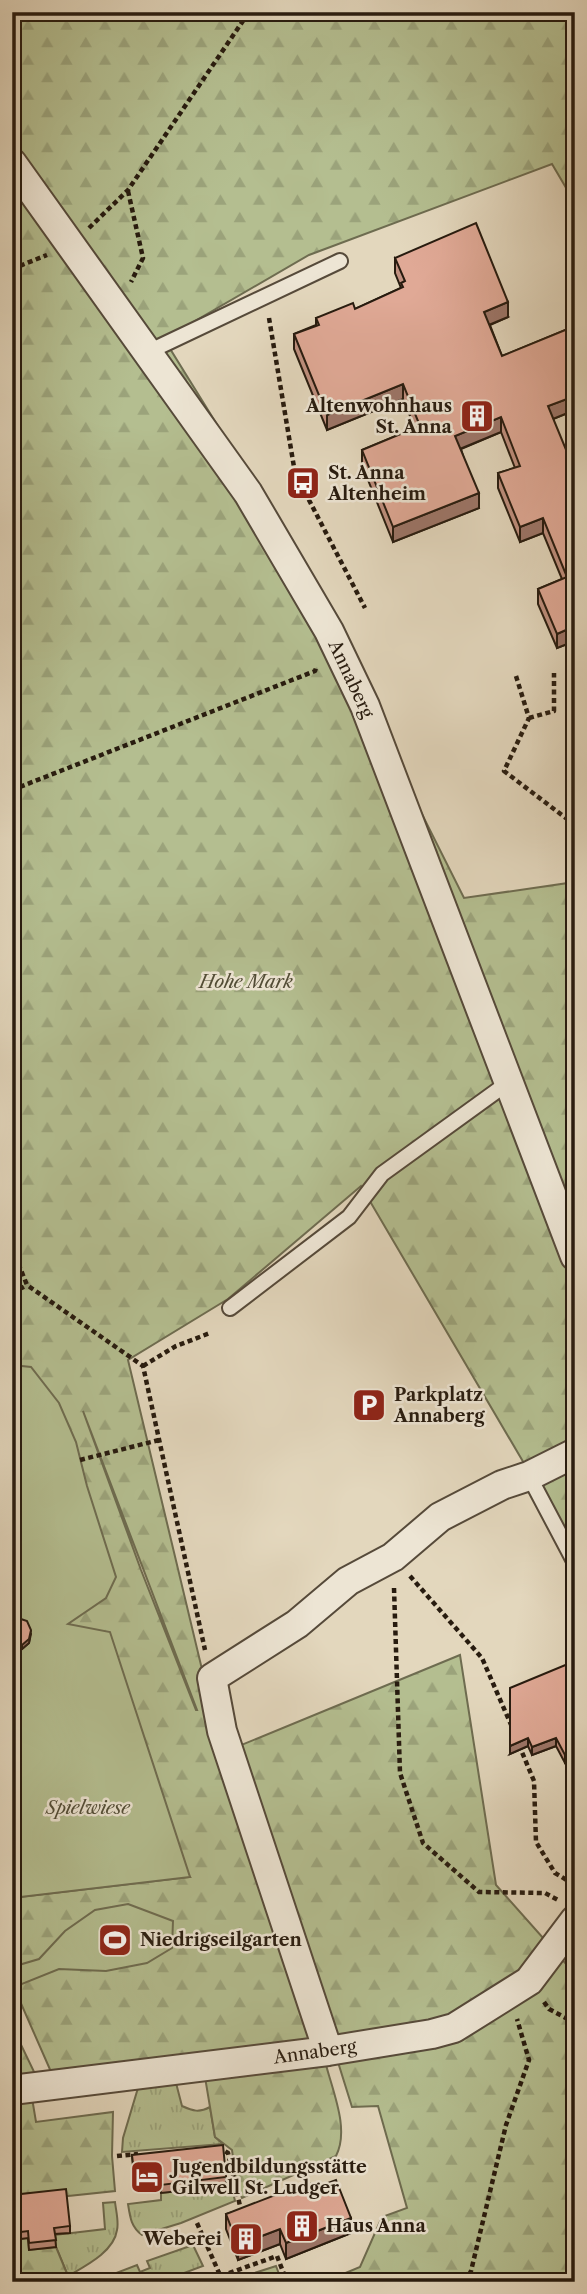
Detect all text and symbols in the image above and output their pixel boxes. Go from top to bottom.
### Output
place label: Altenwohnhaus St. Anna [305,395,453,438]
building icon: Altenwohnhaus St. Anna [458,397,496,435]
place label: St. Anna Altenheim [327,462,426,505]
bus stop icon: St. Anna Altenheim [284,464,322,502]
street label: Annaberg [323,636,379,722]
park label: Hohe Mark [197,971,293,993]
place label: Parkplatz Annaberg [393,1384,485,1427]
parking icon: Parkplatz Annaberg [350,1386,388,1424]
park label: Spielwiese [45,1797,131,1819]
sports icon: Niedrigseilgarten [96,1921,134,1959]
place label: Niedrigseilgarten [140,1929,303,1951]
street label: Annaberg [271,2035,358,2069]
place label: Jugendbildungsstätte Gilwell St. Ludger [169,2156,367,2199]
hotel icon: Jugendbildungsstätte Gilwell St. Ludger [128,2158,166,2196]
building icon: Haus Anna [283,2207,321,2245]
place label: Haus Anna [326,2215,426,2237]
building icon: Weberei [227,2220,265,2258]
place label: Weberei [142,2228,223,2250]

